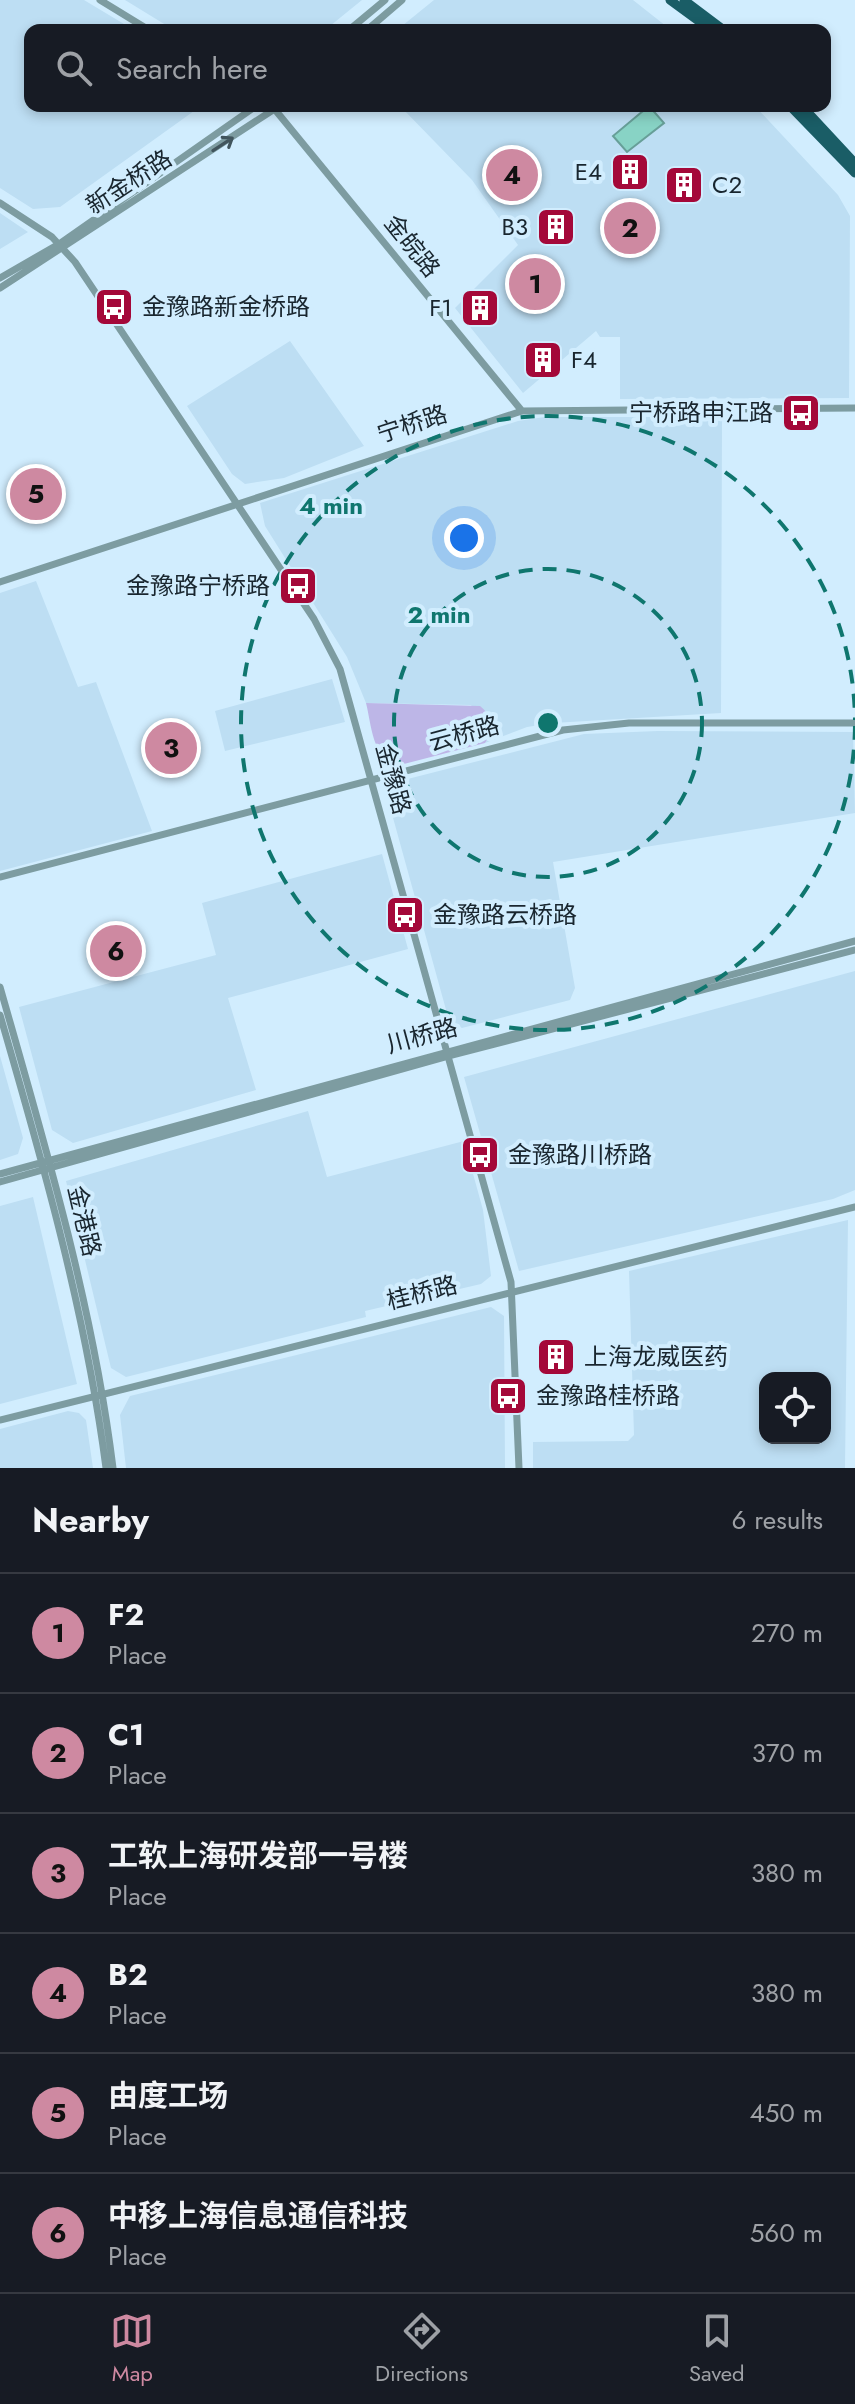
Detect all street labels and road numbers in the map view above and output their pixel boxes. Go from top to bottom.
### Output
street label: 新金桥路 [79,141,179,222]
street label: 金皖路 [376,207,449,285]
street label: 宁桥路 [372,396,451,451]
street label: 云桥路 [425,707,503,760]
street label: 金豫路 [367,740,420,818]
street label: 川桥路 [383,1009,461,1062]
street label: 金港路 [59,1182,110,1260]
street label: 桂桥路 [383,1267,461,1318]

